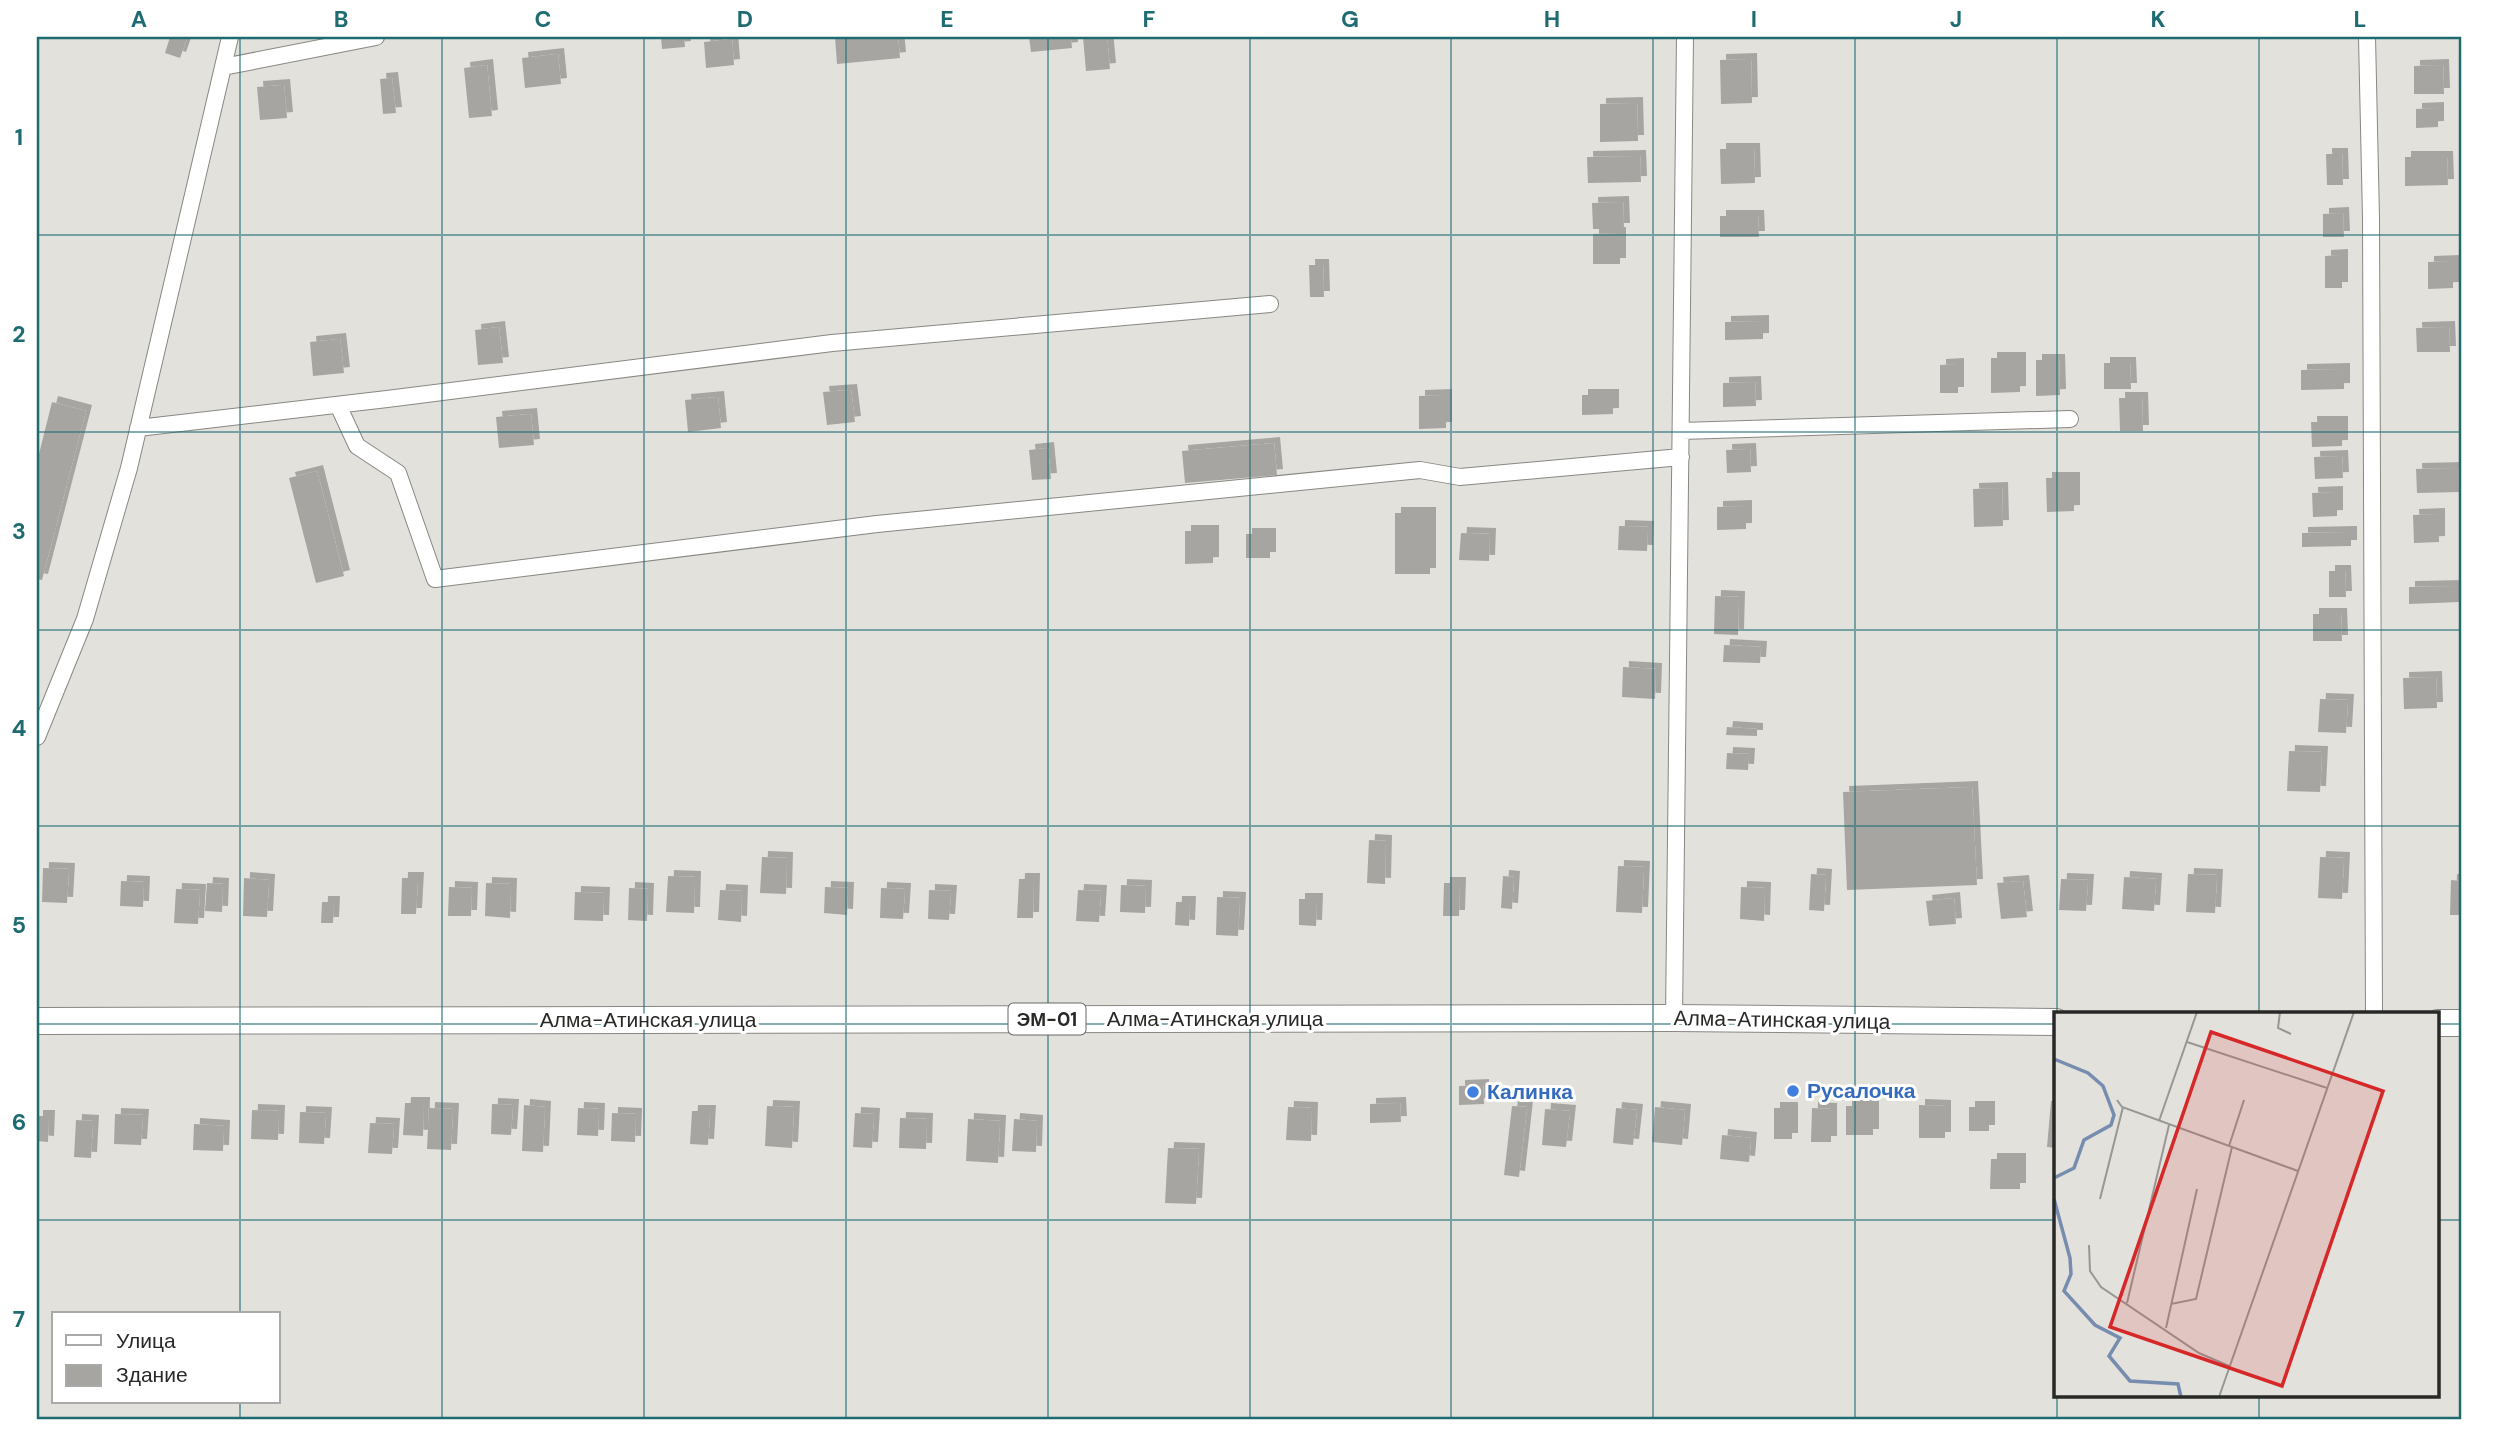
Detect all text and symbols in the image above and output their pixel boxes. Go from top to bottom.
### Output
text: A [131,4,147,34]
text: B [334,4,348,34]
text: C [535,4,551,34]
text: D [737,4,753,34]
text: E [940,4,954,34]
text: F [1143,4,1156,34]
text: G [1341,4,1359,34]
text: H [1544,4,1560,34]
text: I [1751,4,1757,34]
text: J [1950,4,1962,34]
text: K [2150,4,2166,34]
text: L [2354,4,2366,34]
text: 1 [15,122,23,152]
text: 2 [12,319,26,349]
text: 3 [12,516,26,546]
text: 4 [12,713,27,743]
text: 5 [12,910,26,940]
road number: ЭМ-01 [1009,1004,1086,1035]
street label: Алма-Атинская улица [1673,1004,1891,1036]
street label: Алма-Атинская улица [1107,1005,1324,1033]
street label: Алма-Атинская улица [540,1006,757,1034]
inset map [2054,1012,2440,1396]
place label: Русалочка [1807,1077,1916,1105]
place label: Калинка [1487,1078,1573,1106]
marker: Русалочка [1785,1083,1801,1099]
marker: Калинка [1465,1084,1481,1100]
text: 6 [12,1107,26,1137]
text: 7 [13,1304,25,1334]
legend [52,1312,280,1404]
text: Улица [116,1327,176,1355]
text: Здание [116,1361,188,1389]

